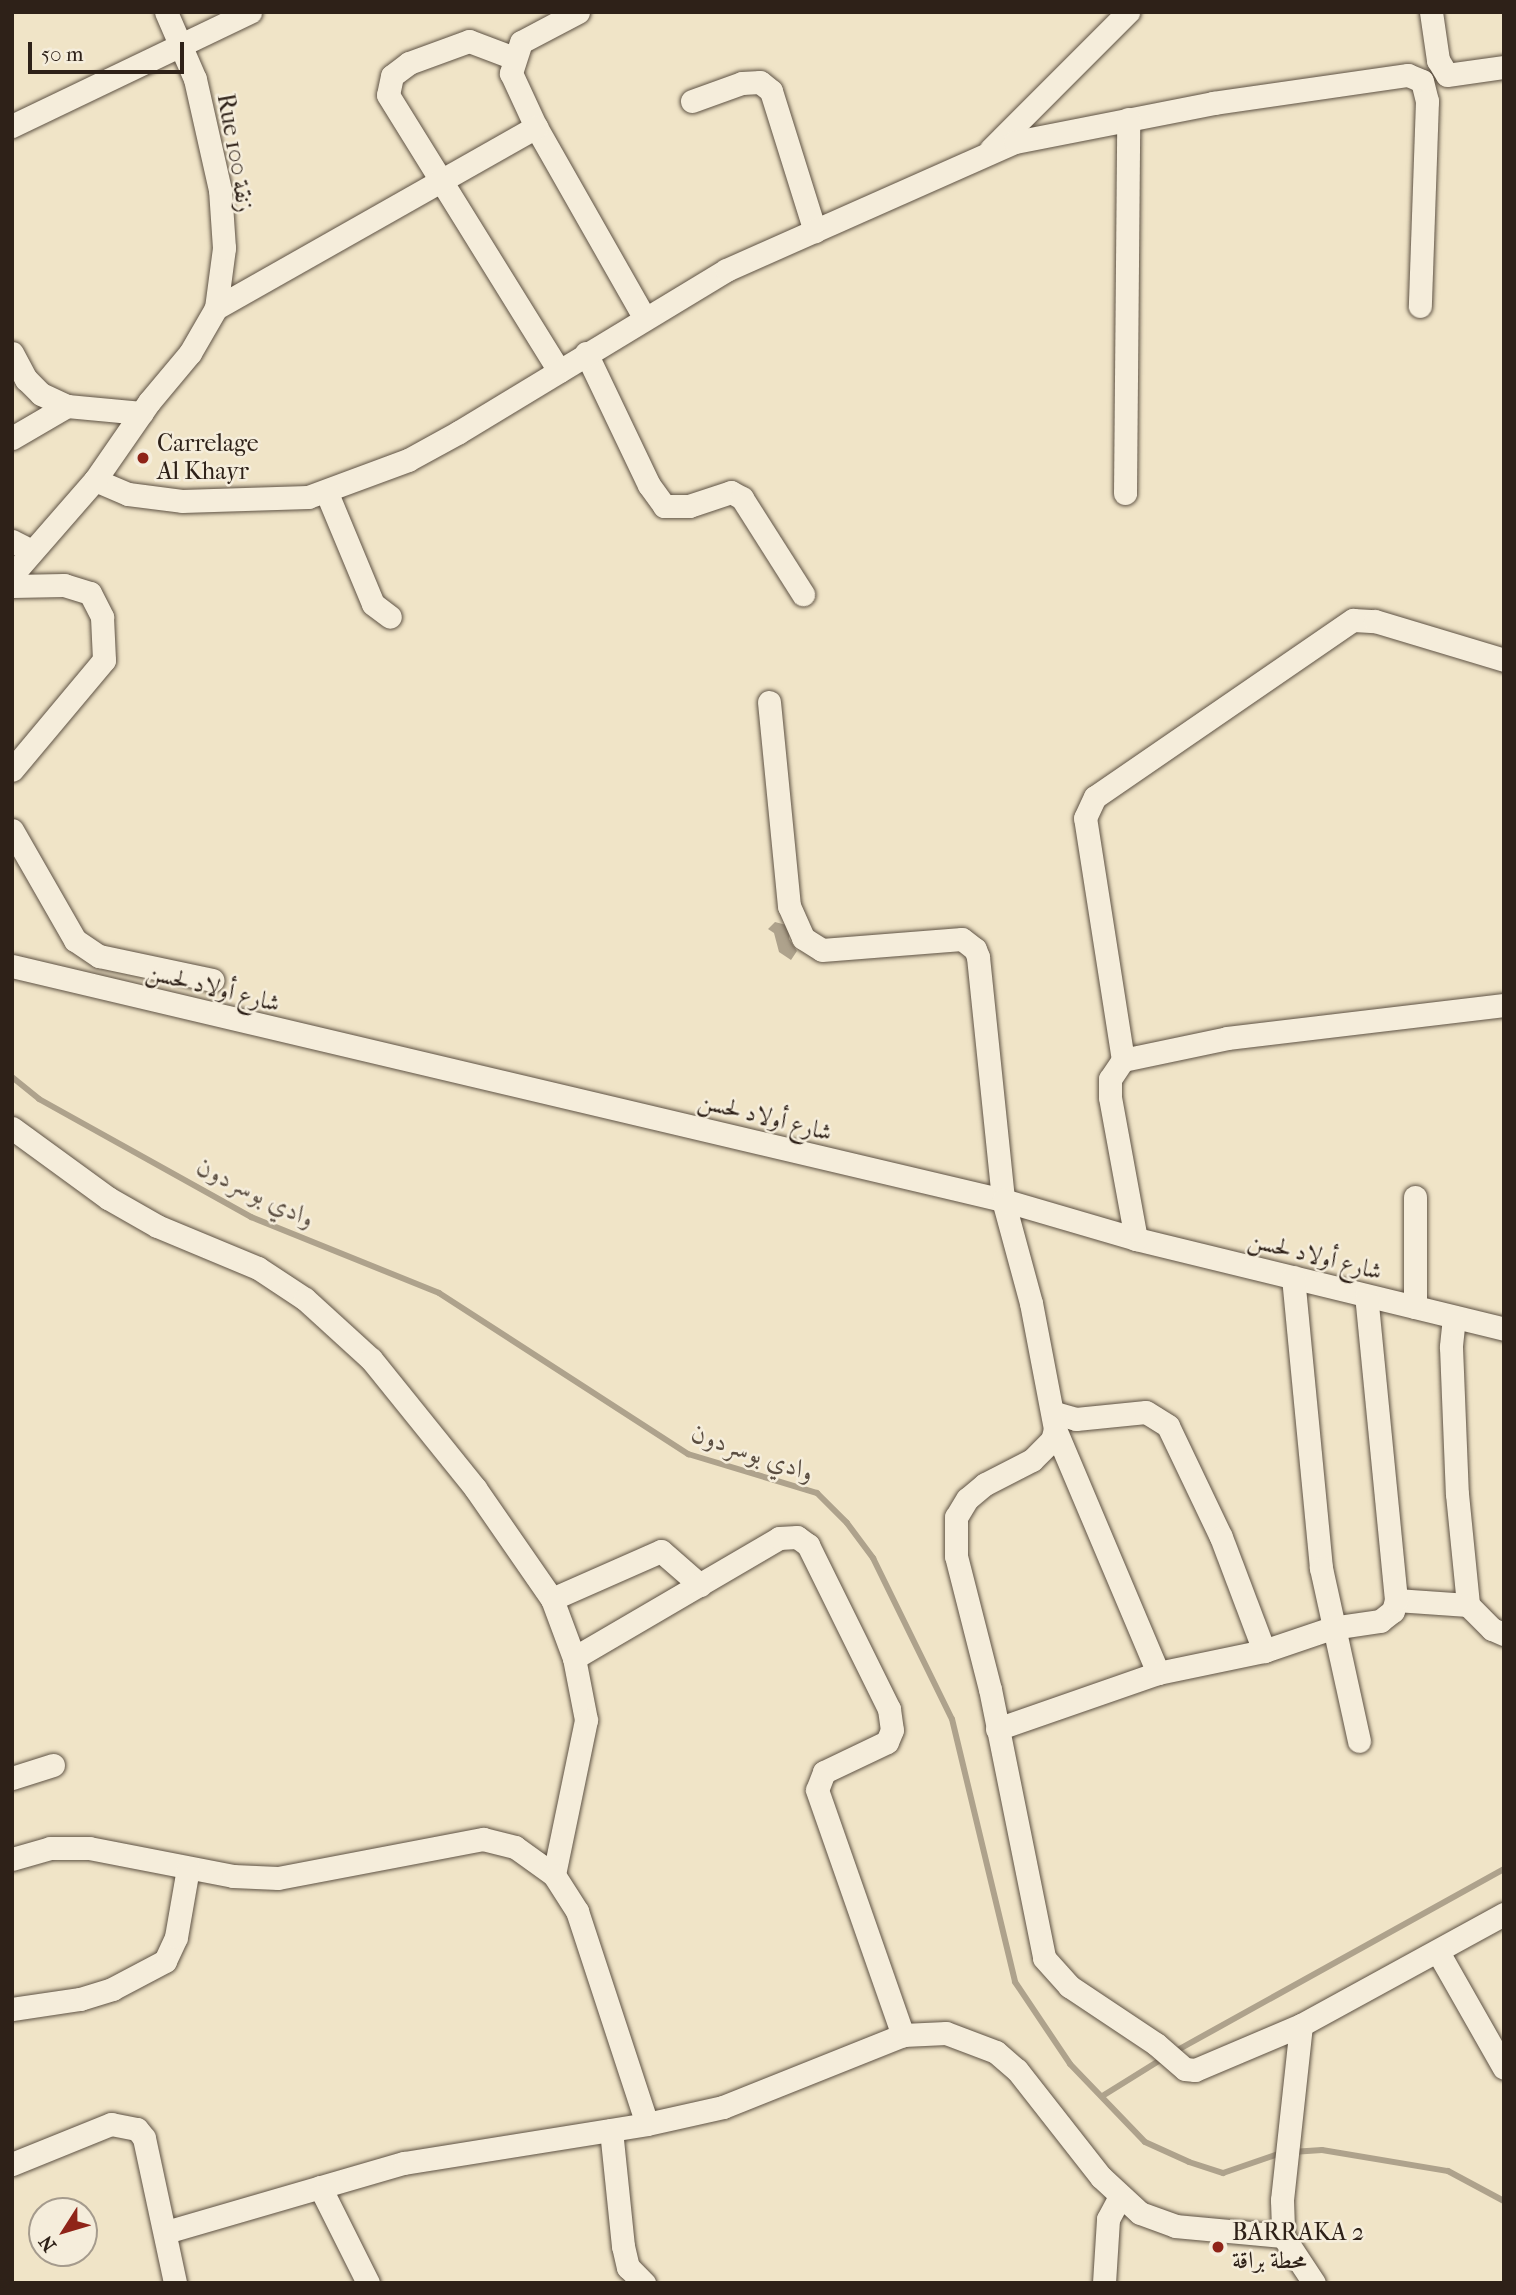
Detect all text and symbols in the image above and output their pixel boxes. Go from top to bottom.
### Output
scale bar [32,28,187,72]
text: 50 m [41,42,84,66]
street label: Rue 100 زنقة [210,91,260,215]
place label: Carrelage Al Khayr [157,430,259,486]
marker: Carrelage Al Khayr [135,450,151,466]
street label: شارع أولاد لحسن [143,957,283,1019]
street label: شارع أولاد لحسن [695,1086,835,1148]
water label: وادي بوسردون [192,1151,320,1235]
street label: شارع أولاد لحسن [1245,1225,1385,1287]
water label: وادي بوسردون [688,1417,818,1489]
north arrow [28,2197,98,2267]
place label: BARRAKA 2 محطة براقة [1232,2219,1364,2275]
text: N [35,2231,61,2256]
marker: BARRAKA 2 محطة براقة [1210,2239,1226,2255]

